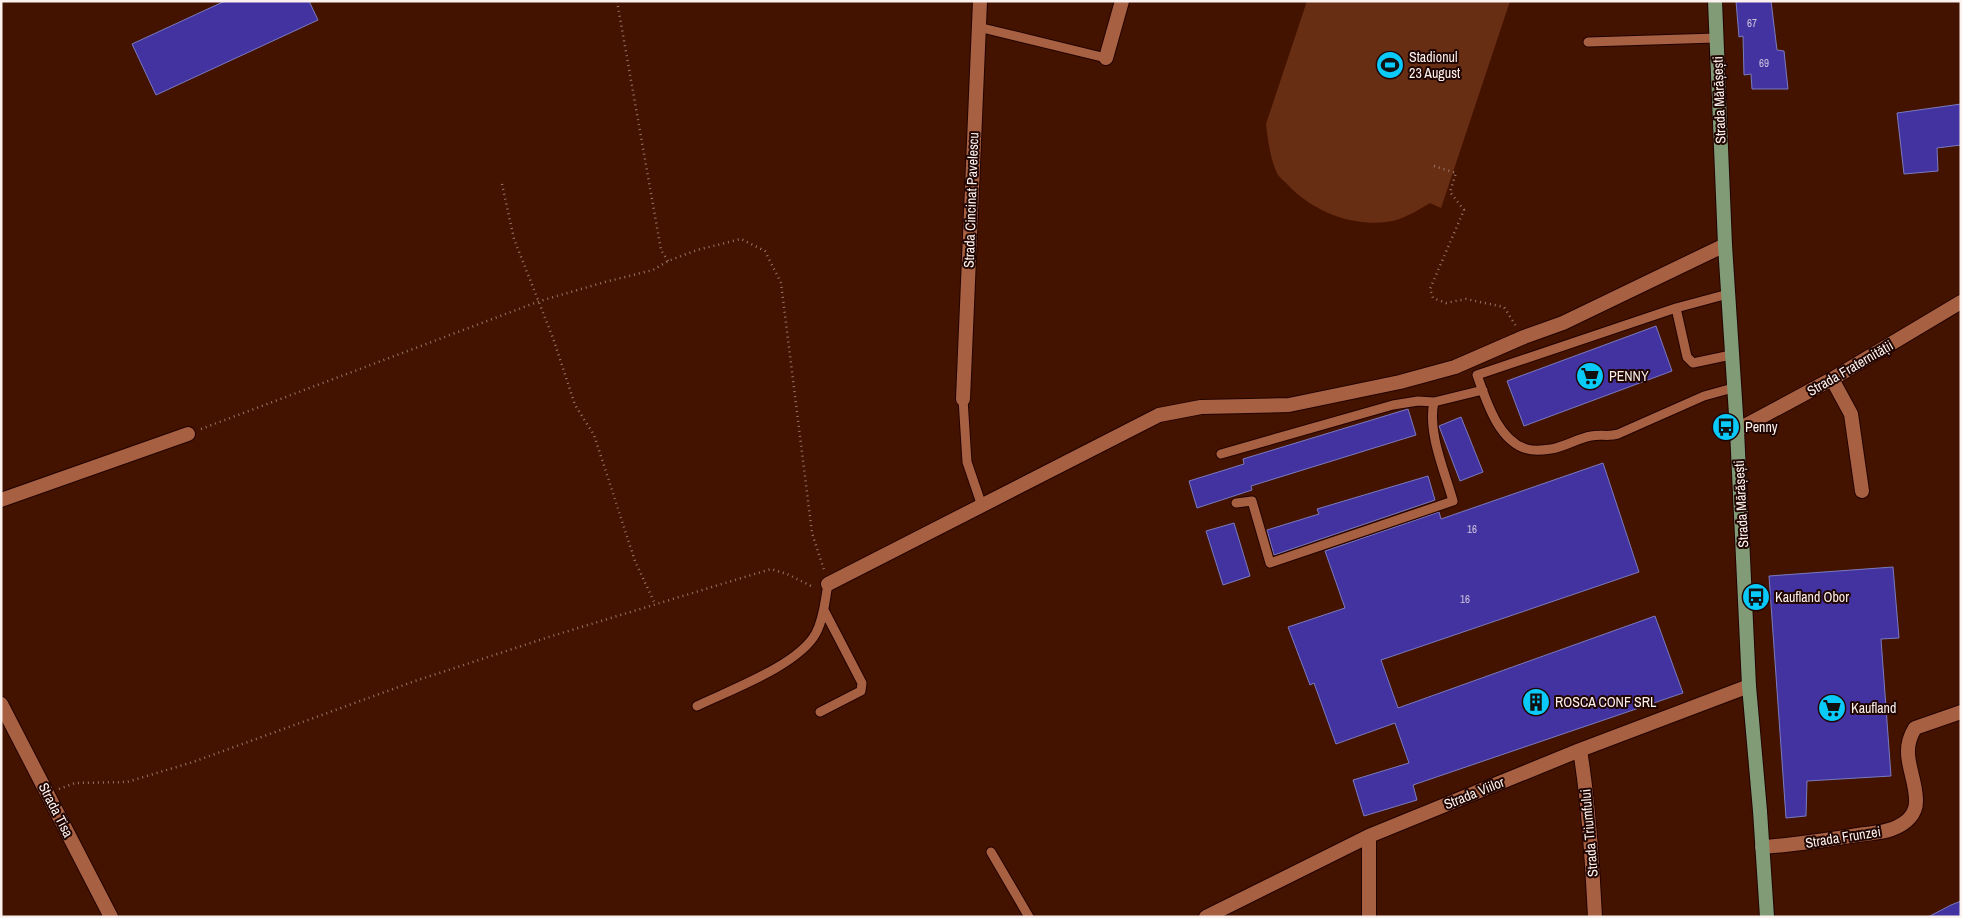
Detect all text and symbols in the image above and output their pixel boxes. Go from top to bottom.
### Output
house number: 67 [1747,16,1757,30]
place label: Stadionul 23 August [1409,48,1460,82]
sports icon: Stadionul 23 August [1375,50,1405,80]
street label: Strada Mărășești [1708,56,1730,144]
house number: 69 [1759,56,1769,70]
street label: Strada Cincinat Pavelescu [960,132,982,268]
street label: Strada Fraternității [1804,336,1896,400]
supermarket icon: PENNY [1575,361,1605,391]
place label: PENNY [1609,367,1649,385]
bus stop icon: Penny [1711,412,1741,442]
place label: Penny [1745,418,1778,436]
street label: Strada Mărășești [1730,460,1752,548]
house number: 16 [1467,522,1477,536]
bus stop icon: Kaufland Obor [1741,582,1771,612]
place label: Kaufland Obor [1775,588,1849,606]
house number: 16 [1460,592,1470,606]
building icon: ROSCA CONF SRL [1521,687,1551,717]
place label: ROSCA CONF SRL [1555,693,1657,711]
supermarket icon: Kaufland [1817,693,1847,723]
place label: Kaufland [1851,699,1896,717]
street label: Strada Viilor [1441,773,1507,813]
street label: Strada Tisa [35,780,78,841]
street label: Strada Triumfului [1576,788,1602,878]
street label: Strada Frunzei [1804,822,1882,852]

